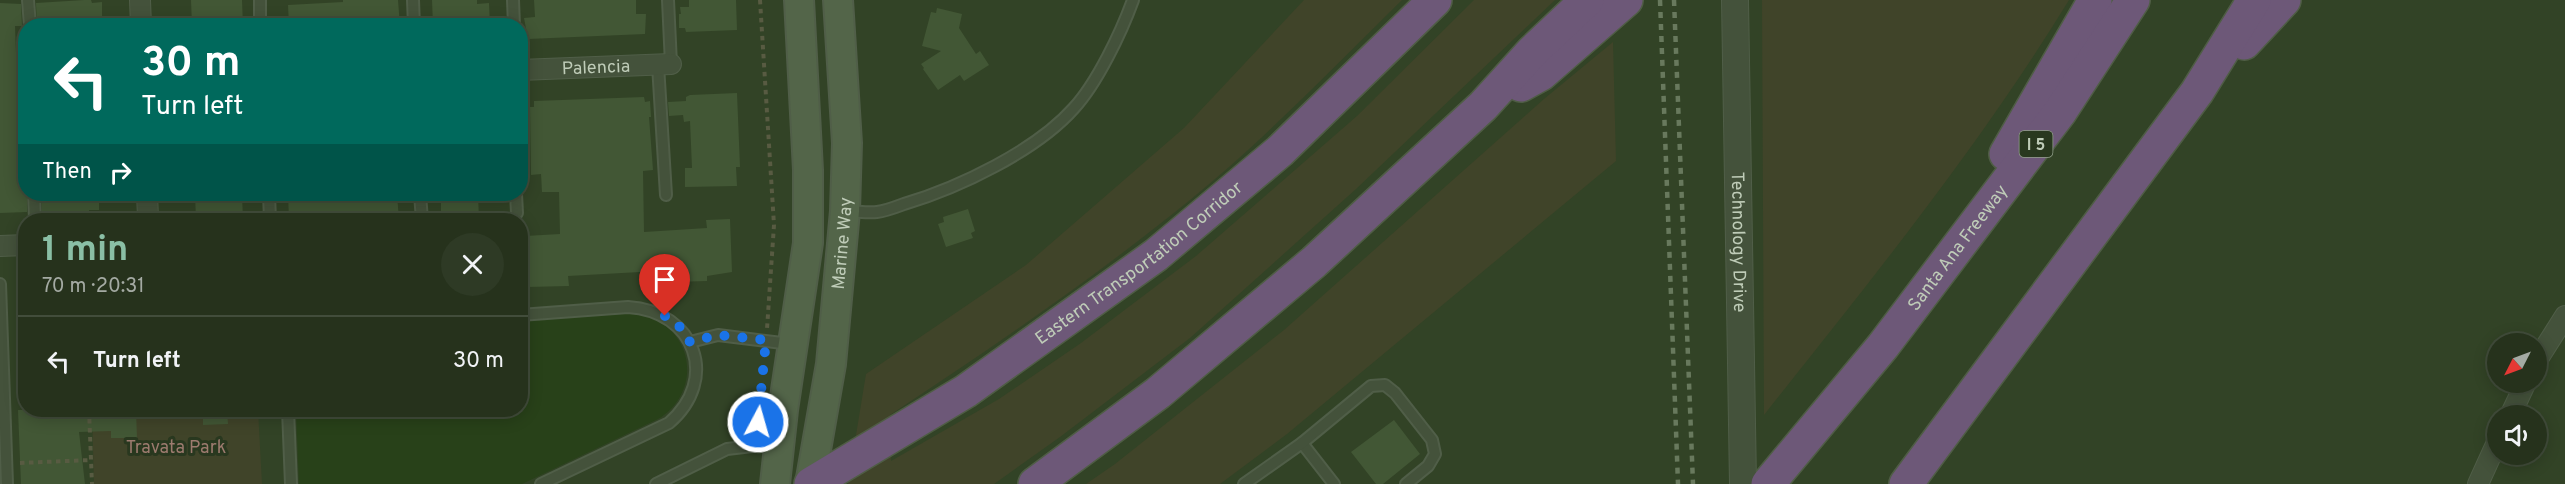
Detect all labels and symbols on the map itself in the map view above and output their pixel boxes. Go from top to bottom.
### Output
street label: Palencia [561,56,631,81]
road number: I 5 [2020,131,2052,157]
street label: Technology Drive [1725,172,1750,312]
street label: Eastern Transportation Corridor [1031,177,1248,351]
street label: Santa Ana Freeway [1903,181,2014,316]
street label: Marine Way [828,197,858,291]
pin [639,254,690,316]
north arrow [2487,333,2547,393]
position arrow [726,390,790,454]
park label: Travata Park [126,437,226,460]

